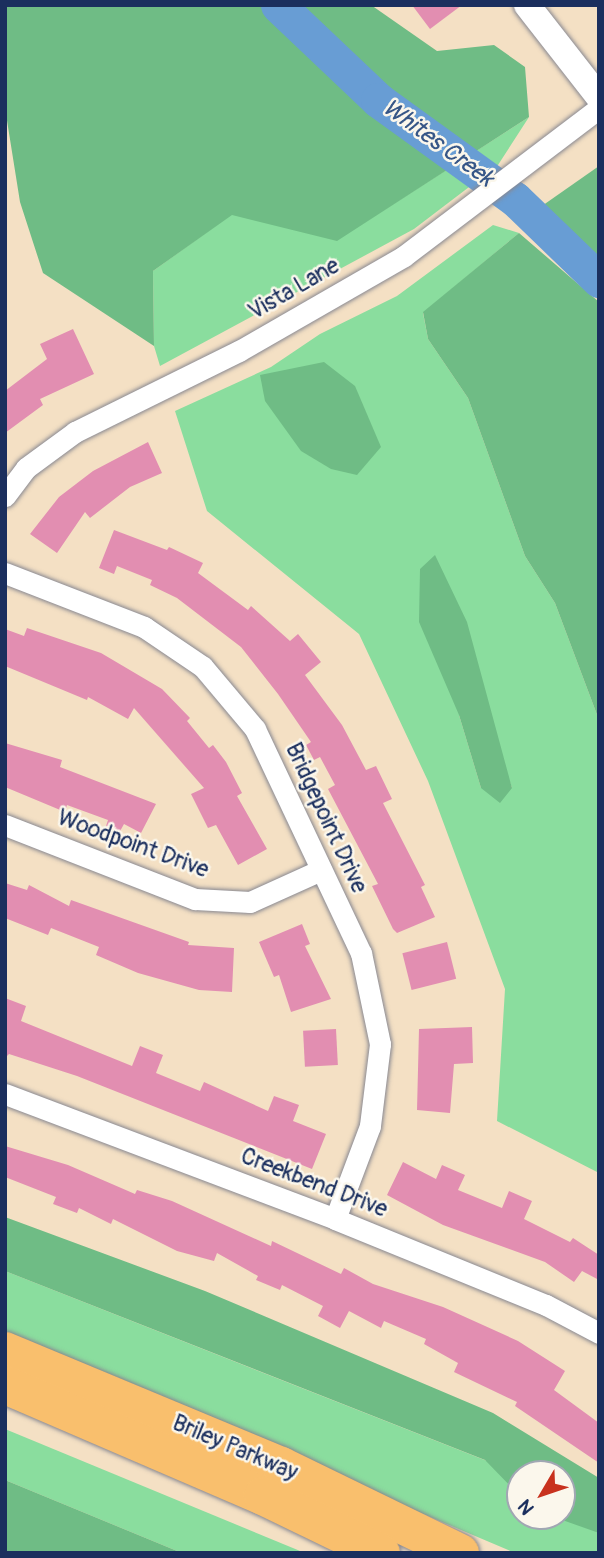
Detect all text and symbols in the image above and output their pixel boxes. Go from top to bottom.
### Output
water label: Whites Creek [377,93,499,193]
street label: Vista Lane [244,252,344,326]
street label: Bridgepoint Drive [279,739,373,897]
street label: Woodpoint Drive [54,804,212,884]
street label: Creekbend Drive [237,1142,391,1224]
street label: Briley Parkway [168,1409,302,1487]
north arrow [506,1460,576,1530]
text: N [513,1494,540,1520]

